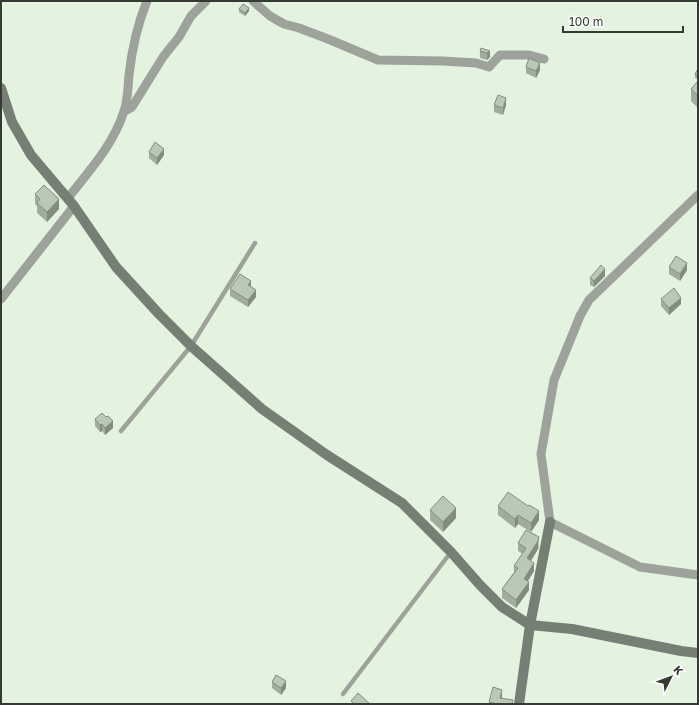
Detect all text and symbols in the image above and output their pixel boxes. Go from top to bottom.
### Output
scale bar [563,8,683,34]
text: 100 m [569,14,603,29]
north arrow [651,657,691,697]
text: K [671,663,686,677]

